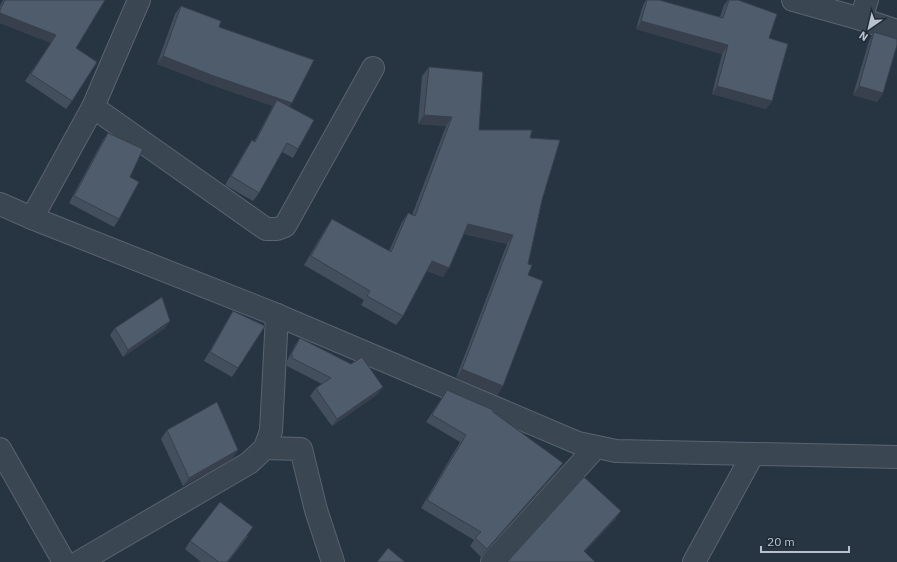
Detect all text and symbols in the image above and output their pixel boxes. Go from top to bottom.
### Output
north arrow [849,8,889,48]
text: N [856,28,871,44]
scale bar [761,528,849,554]
text: 20 m [767,534,795,549]

